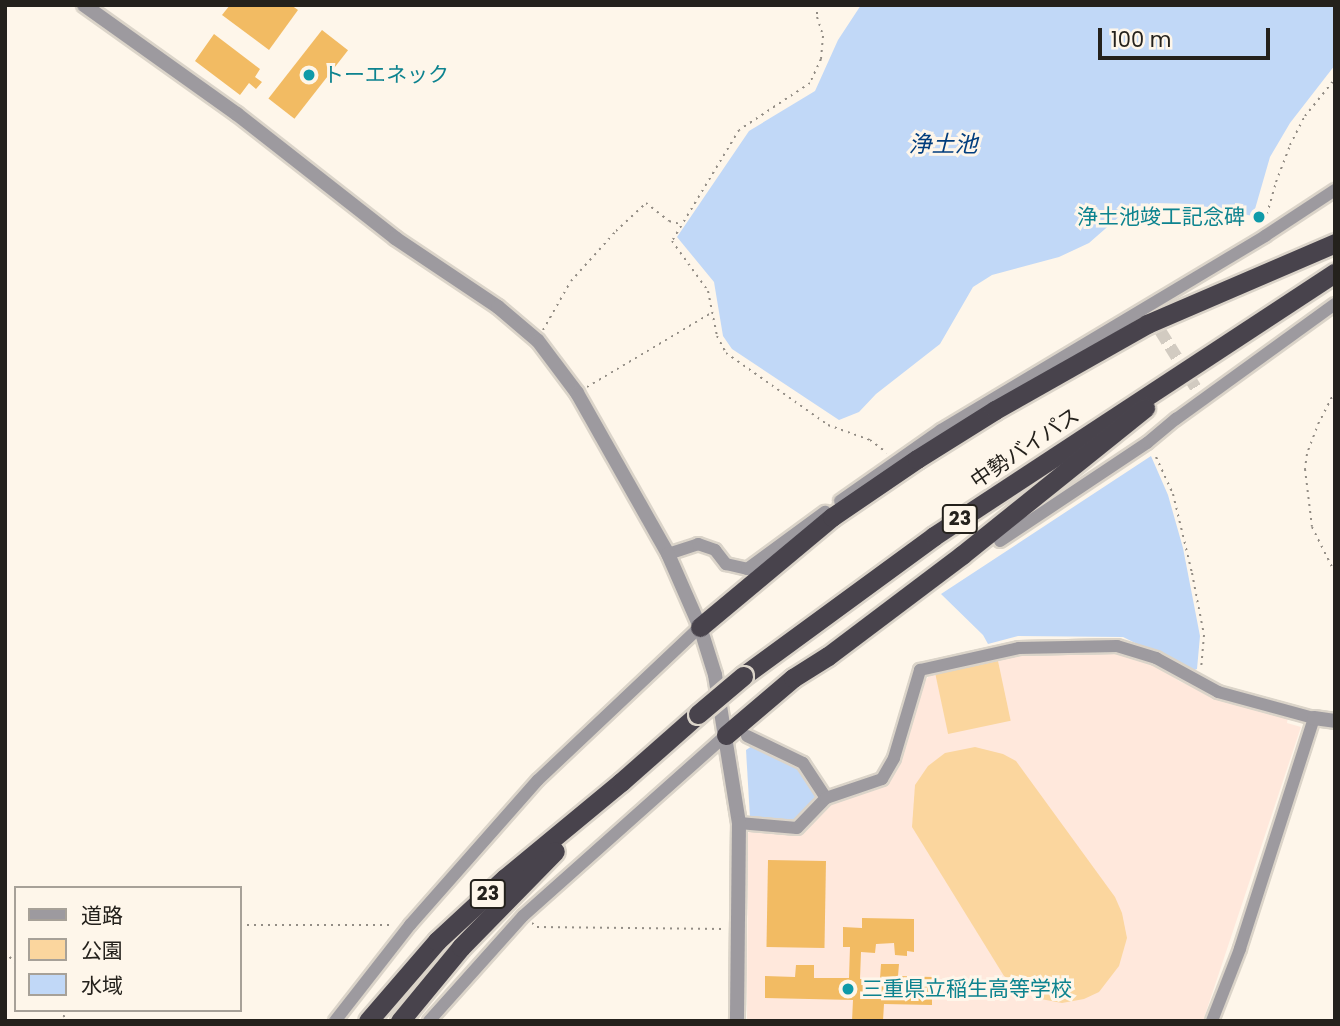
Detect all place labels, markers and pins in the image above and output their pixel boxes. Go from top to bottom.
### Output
place label: トーエネック [323,62,449,88]
marker: トーエネック [301,67,317,83]
place label: 浄土池竣工記念碑 [1077,204,1245,230]
marker: 浄土池竣工記念碑 [1251,209,1267,225]
place label: 三重県立稲生高等学校 [862,976,1072,1002]
marker: 三重県立稲生高等学校 [840,981,856,997]

